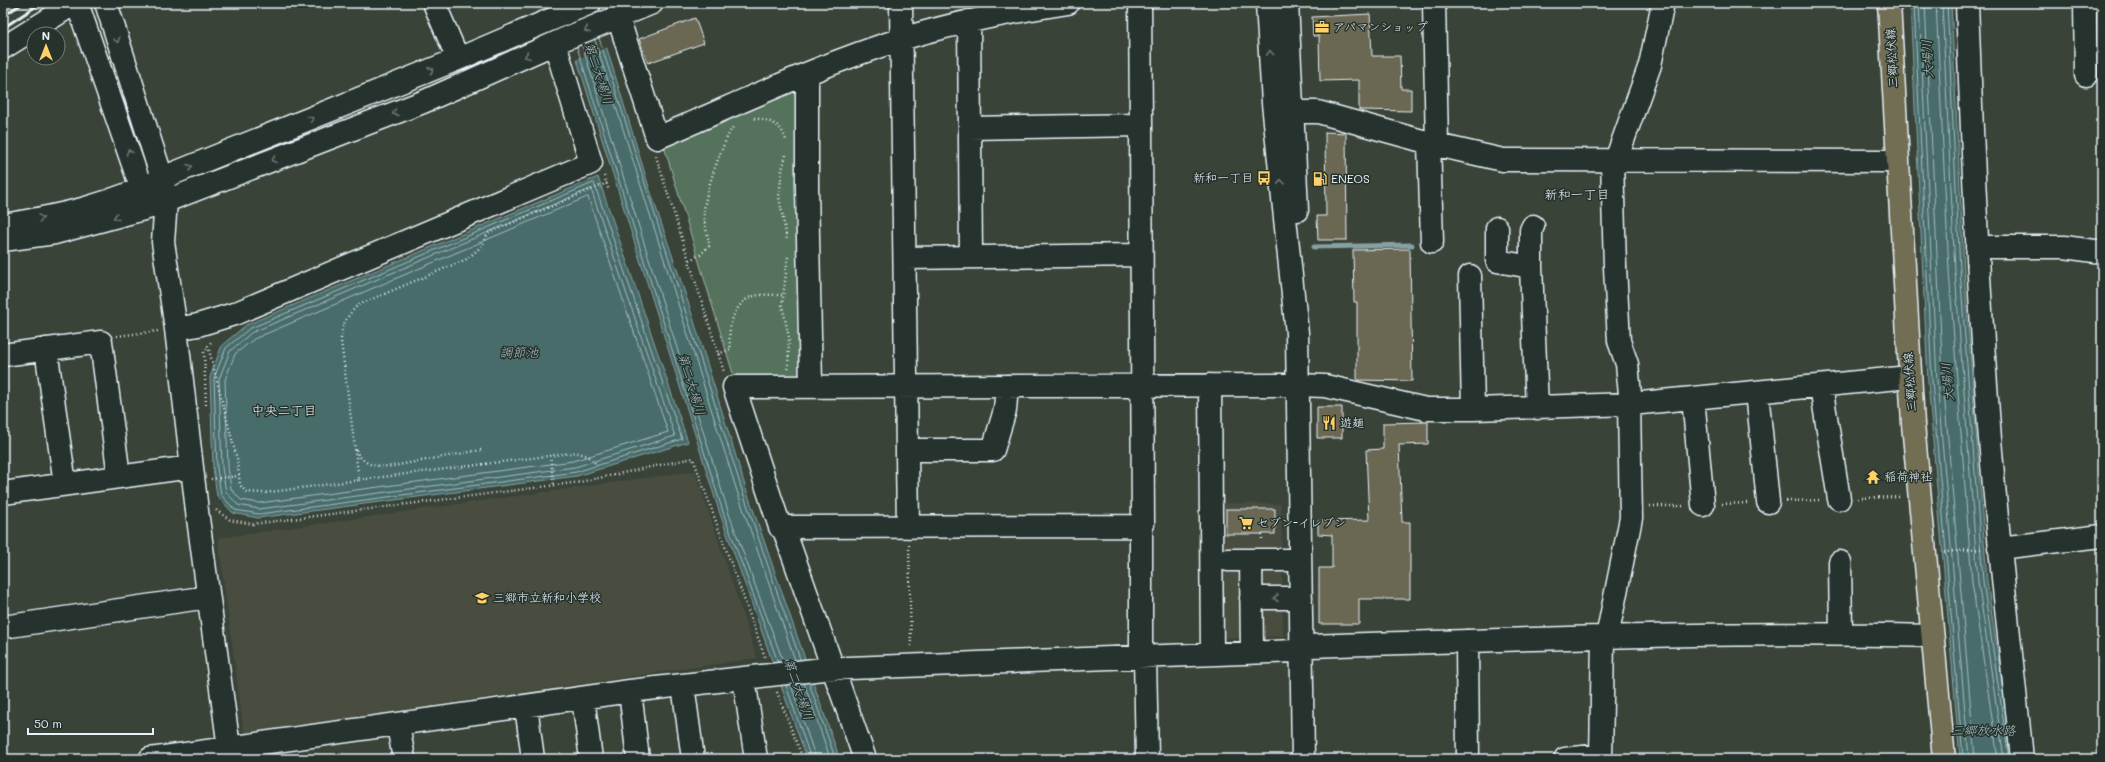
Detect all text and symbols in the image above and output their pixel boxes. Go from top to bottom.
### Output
place label: アパマンショップ [1333,18,1428,34]
office icon: アパマンショップ [1314,19,1330,35]
one-way arrow [583,25,591,33]
north arrow [26,26,66,66]
text: N [42,28,50,43]
street label: 三郷松伏線 [1881,28,1901,88]
one-way arrow [112,37,121,44]
water label: 第二大場川 [581,39,618,106]
water label: 大場川 [1917,39,1936,79]
one-way arrow [1265,50,1274,56]
one-way arrow [523,51,530,59]
one-way arrow [428,66,435,74]
one-way arrow [391,108,398,116]
one-way arrow [307,115,314,123]
one-way arrow [125,149,133,156]
one-way arrow [270,156,277,164]
one-way arrow [187,164,194,172]
place label: 新和一丁目 [1193,169,1253,185]
bus stop icon: 新和一丁目 [1256,170,1272,186]
place label: ENEOS [1331,170,1370,186]
fuel station icon: ENEOS [1312,171,1328,187]
one-way arrow [1277,179,1286,185]
district label: 新和一丁目 [1544,185,1610,202]
one-way arrow [113,212,120,221]
one-way arrow [38,215,45,223]
water label: 調節池 [499,343,539,360]
water label: 第二大場川 [675,350,710,417]
street label: 三郷松伏線 [1899,352,1919,413]
water label: 大場川 [1936,362,1957,402]
district label: 中央二丁目 [251,401,317,418]
place label: 遊麺 [1340,414,1364,430]
restaurant icon: 遊麺 [1321,415,1337,431]
place label: 稲荷神社 [1884,468,1932,484]
temple icon: 稲荷神社 [1865,469,1881,485]
place label: セブン-イレブン [1257,514,1346,530]
supermarket icon: セブン-イレブン [1238,515,1254,531]
place label: 三郷市立新和小学校 [493,589,601,605]
school or university icon: 三郷市立新和小学校 [474,590,490,606]
one-way arrow [1273,594,1279,602]
water label: 第二大場川 [781,655,818,722]
scale bar [28,710,153,736]
text: 50 m [34,715,62,731]
water label: 三郷放水路 [1950,721,2016,738]

